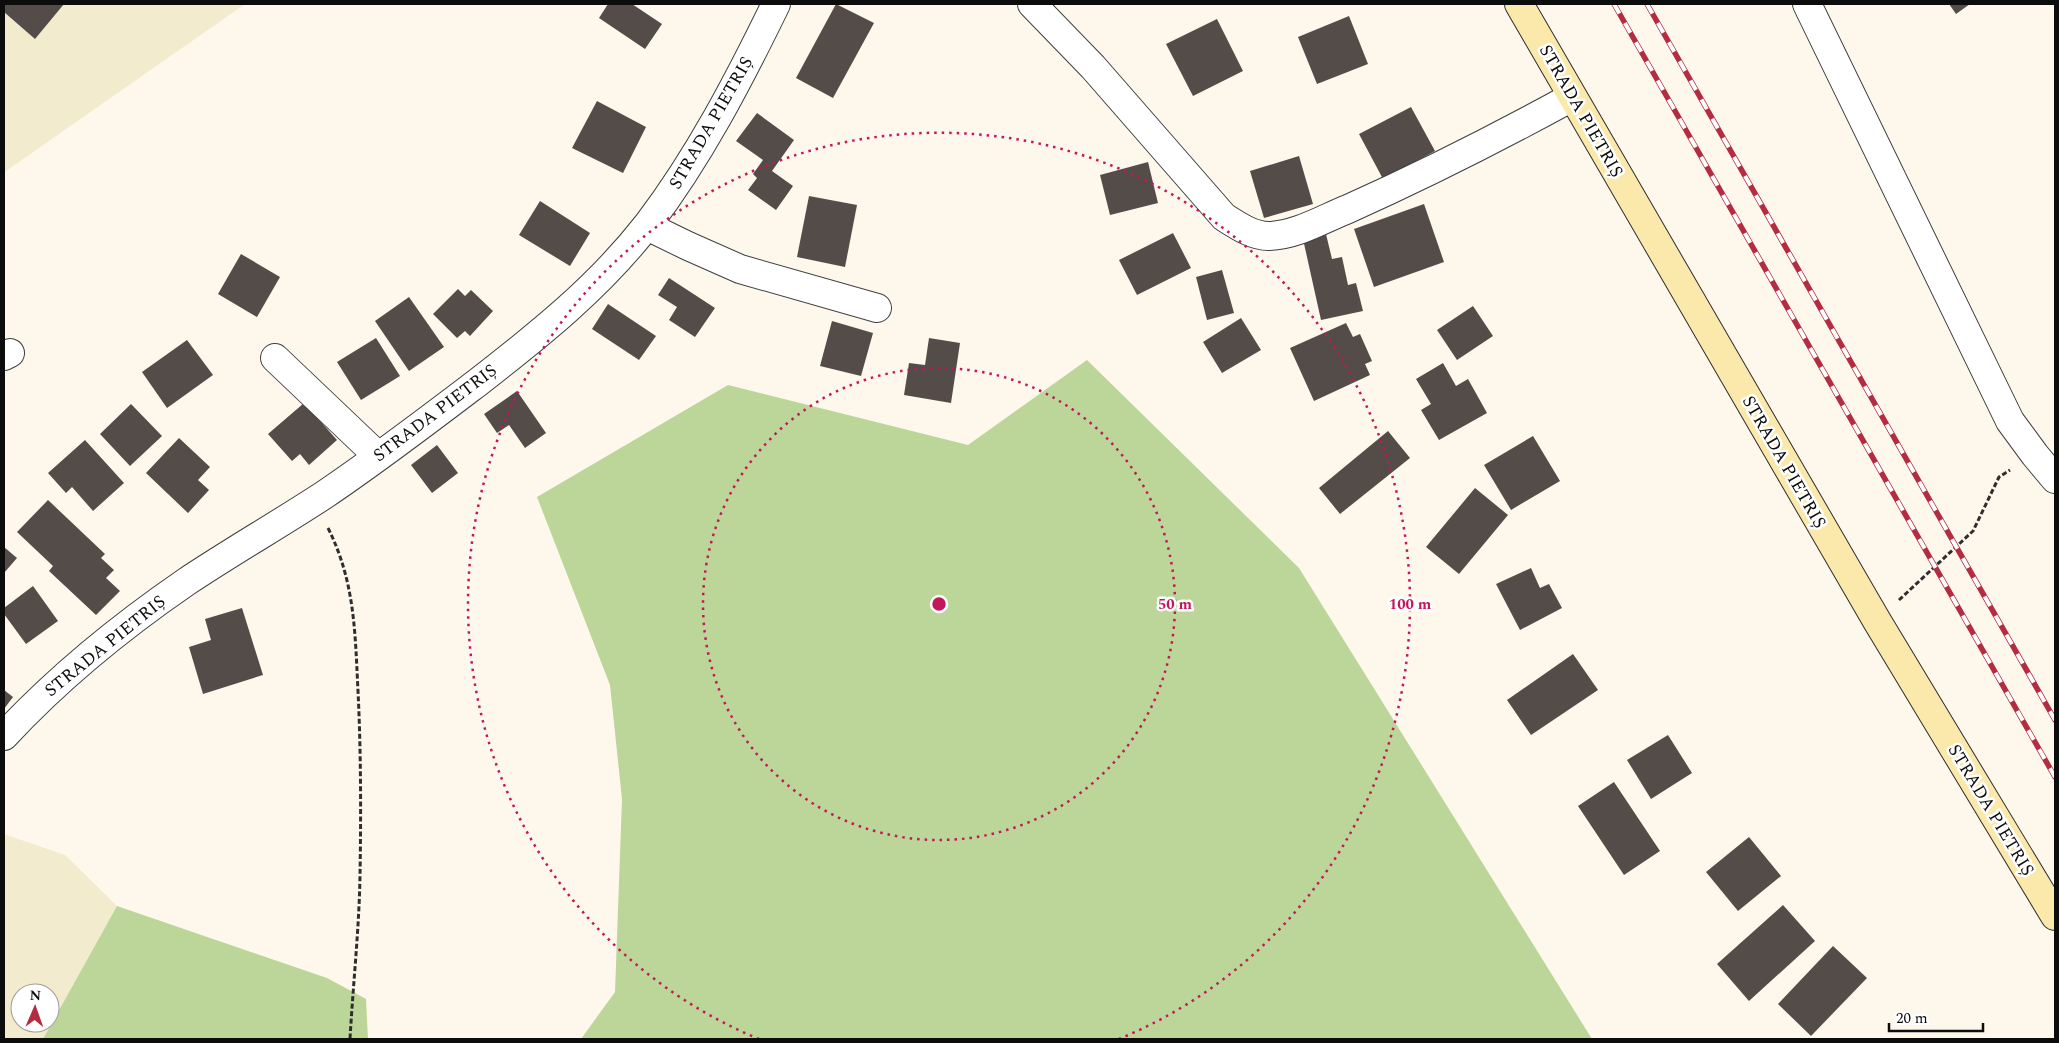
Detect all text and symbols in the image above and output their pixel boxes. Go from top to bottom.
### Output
street label: STRADA PIETRIȘ [1532,40,1630,182]
street label: STRADA PIETRIȘ [662,52,760,194]
street label: STRADA PIETRIȘ [367,357,503,469]
street label: STRADA PIETRIȘ [1735,391,1833,533]
street label: STRADA PIETRIȘ [38,589,172,703]
text: 50 m [1158,593,1193,616]
text: 100 m [1389,593,1432,616]
centre of rings [930,595,948,613]
street label: STRADA PIETRIȘ [1941,739,2041,881]
north arrow [10,983,60,1033]
text: N [29,985,42,1006]
scale bar [1889,1000,1983,1032]
text: 20 m [1896,1007,1928,1030]

